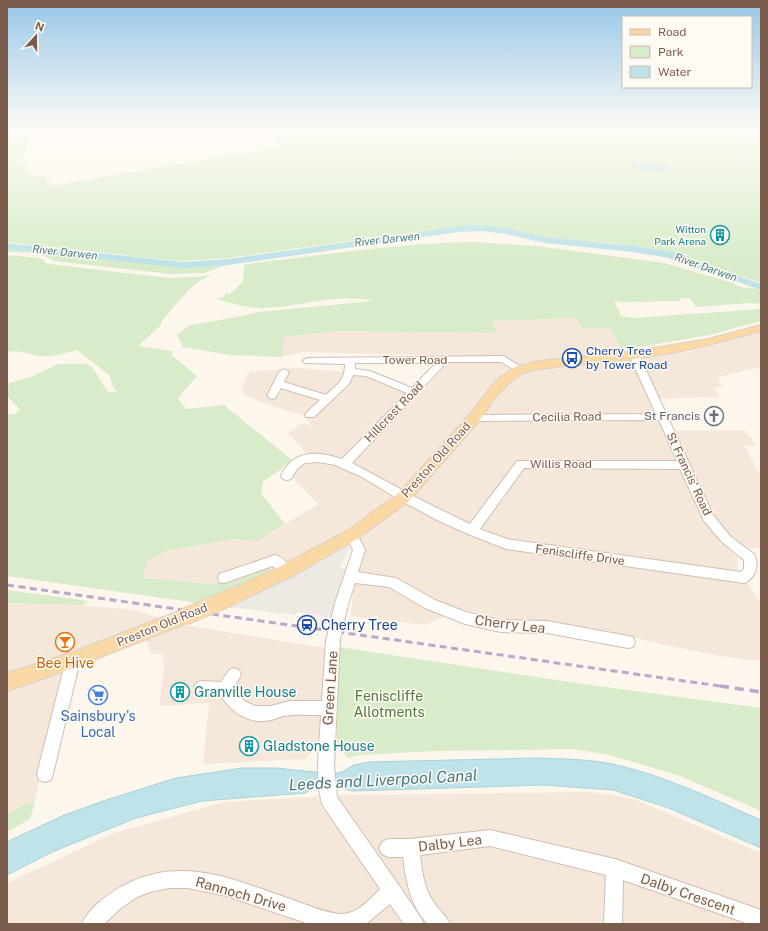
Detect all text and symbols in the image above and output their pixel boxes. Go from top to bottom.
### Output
north arrow [16,16,56,56]
legend [622,16,752,88]
text: N [33,20,46,34]
text: Road [658,25,686,39]
text: Park [658,45,684,59]
text: Water [658,65,692,79]
place label: Witton Park Arena [654,223,706,247]
building icon: Witton Park Arena [709,224,731,246]
water label: River Darwen [354,230,420,248]
water label: River Darwen [32,243,98,261]
water label: River Darwen [673,251,739,283]
place label: Cherry Tree by Tower Road [586,344,667,372]
bus stop icon: Cherry Tree by Tower Road [561,347,583,369]
street label: Tower Road [382,353,448,367]
street label: Hillcrest Road [362,379,426,445]
church icon: St Francis [703,405,725,427]
street label: Cecilia Road [532,409,602,425]
place label: St Francis [644,409,700,423]
street label: Preston Old Road [398,419,474,501]
street label: St Francis' Road [664,430,714,518]
street label: Willis Road [530,457,592,471]
street label: Feniscliffe Drive [534,542,626,568]
street label: Preston Old Road [115,600,209,650]
street label: Cherry Lea [474,612,546,636]
station icon: Cherry Tree [296,614,318,636]
place label: Cherry Tree [321,617,398,633]
bar icon: Bee Hive [54,631,76,653]
street label: Green Lane [319,650,341,726]
place label: Bee Hive [36,655,94,671]
building icon: Granville House [169,681,191,703]
supermarket icon: Sainsbury's Local [87,684,109,706]
place label: Granville House [194,684,297,700]
park label: Feniscliffe Allotments [353,688,425,720]
place label: Sainsbury's Local [60,708,136,740]
building icon: Gladstone House [238,735,260,757]
place label: Gladstone House [263,738,375,754]
water label: Leeds and Liverpool Canal [288,766,478,794]
street label: Dalby Lea [417,831,483,855]
street label: Dalby Crescent [638,870,738,918]
street label: Rannoch Drive [194,873,288,915]

